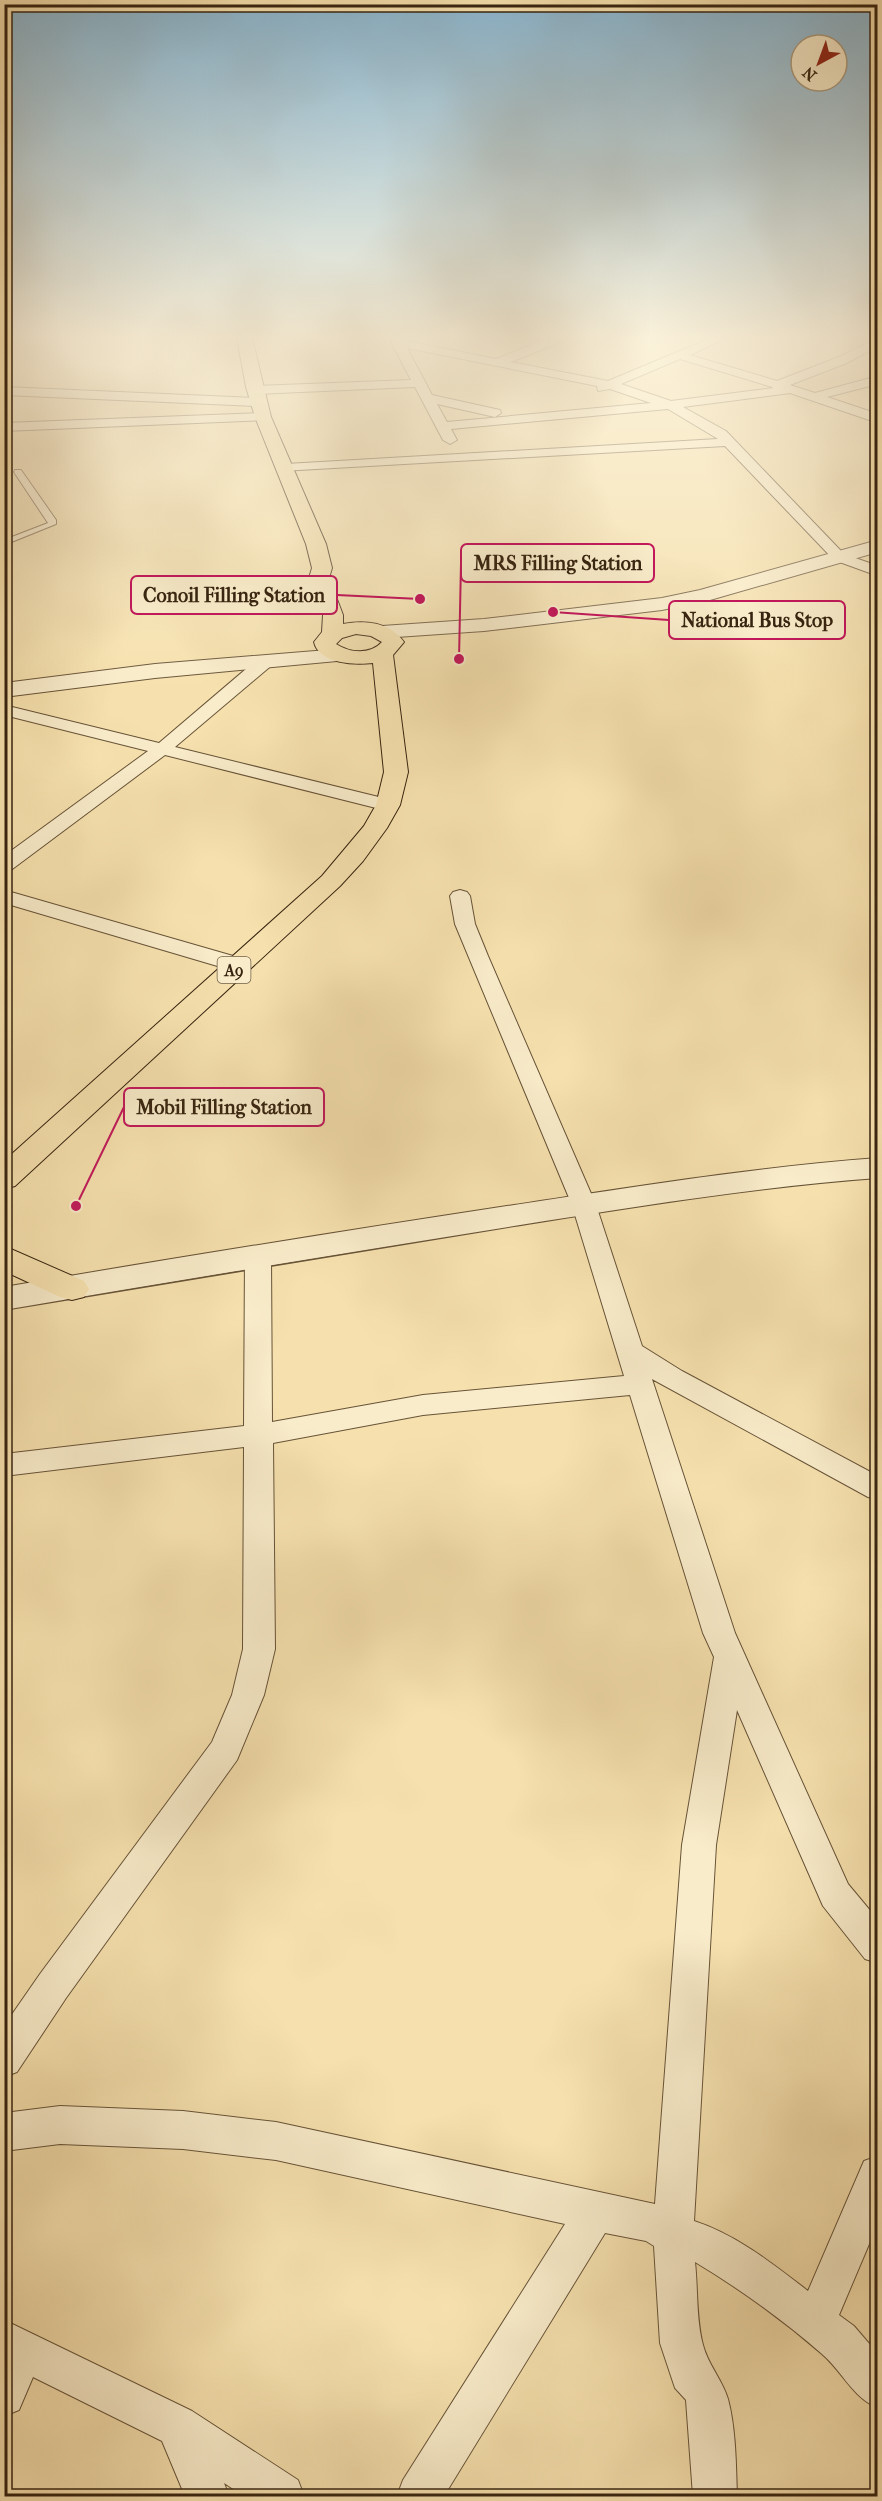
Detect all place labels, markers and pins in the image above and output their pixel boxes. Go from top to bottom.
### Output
callout: MRS Filling Station [461,544,654,582]
callout: Conoil Filling Station [131,576,337,614]
callout: National Bus Stop [669,601,845,639]
callout: Mobil Filling Station [124,1088,324,1126]

